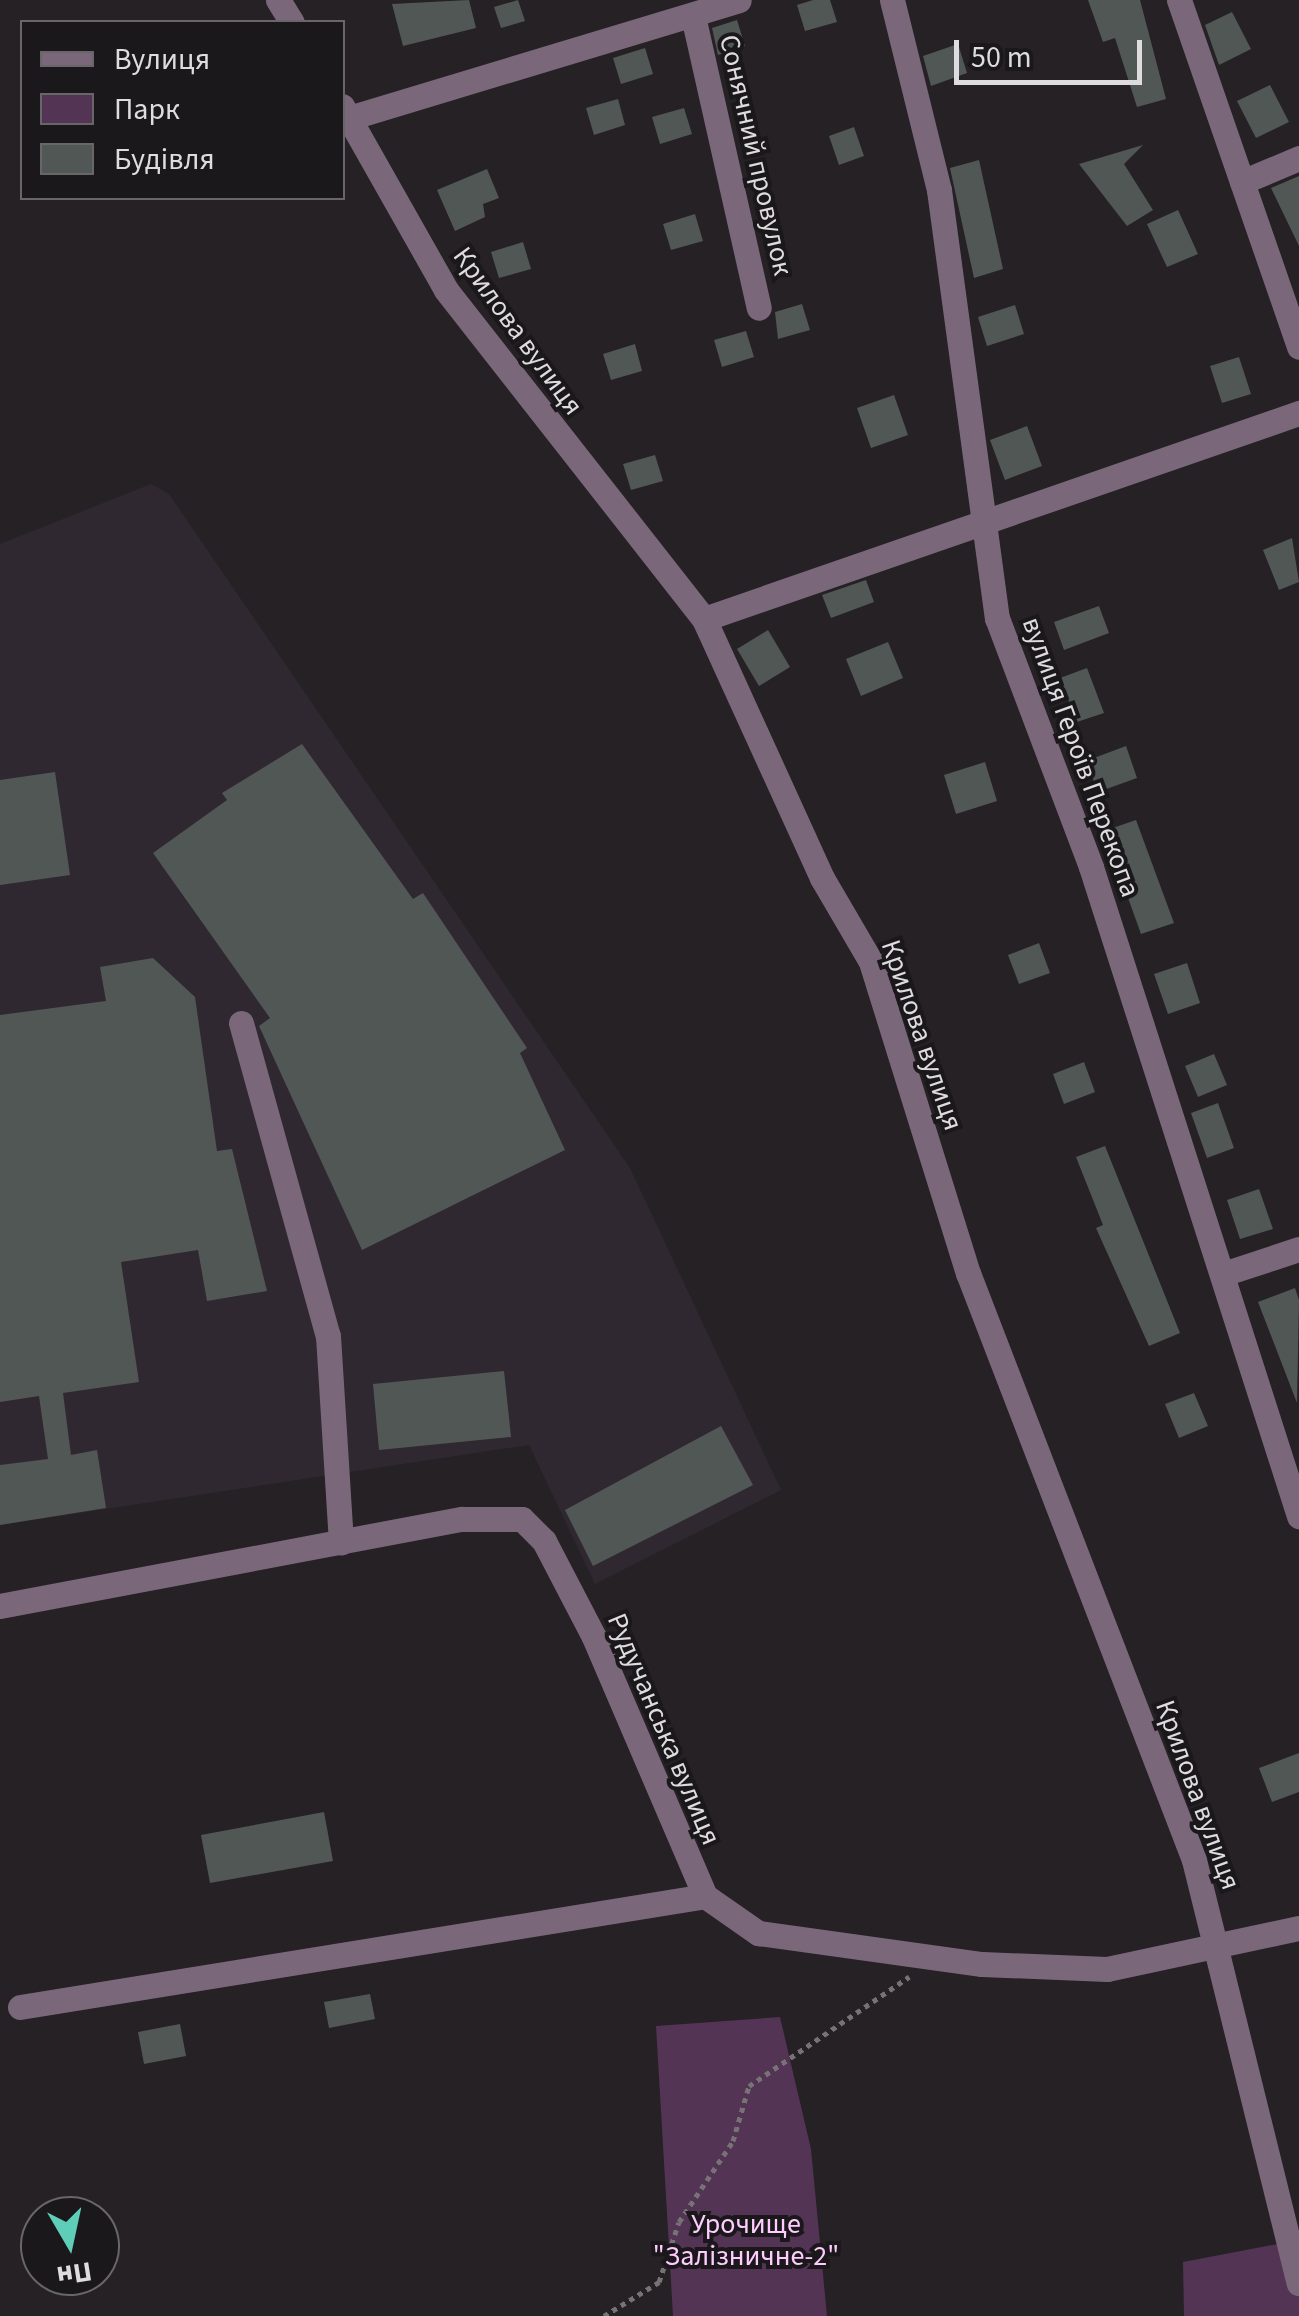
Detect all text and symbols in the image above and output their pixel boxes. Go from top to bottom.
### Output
legend [20,20,345,200]
scale bar [959,20,1146,82]
street label: Сонячний провулок [712,32,800,278]
text: 50 m [971,36,1032,79]
text: Вулиця [114,38,210,81]
text: Парк [114,88,180,131]
text: Будівля [114,138,215,181]
street label: Крилова вулиця [446,241,590,421]
street label: вулиця Героїв Перекопа [1015,613,1147,901]
street label: Крилова вулиця [874,935,970,1135]
street label: Рудучанська вулиця [600,1608,728,1850]
street label: Крилова вулиця [1148,1696,1248,1894]
north arrow [20,2196,120,2296]
park label: Урочище "Залізничне-2" [653,2207,839,2273]
text: Пн [54,2251,95,2296]

